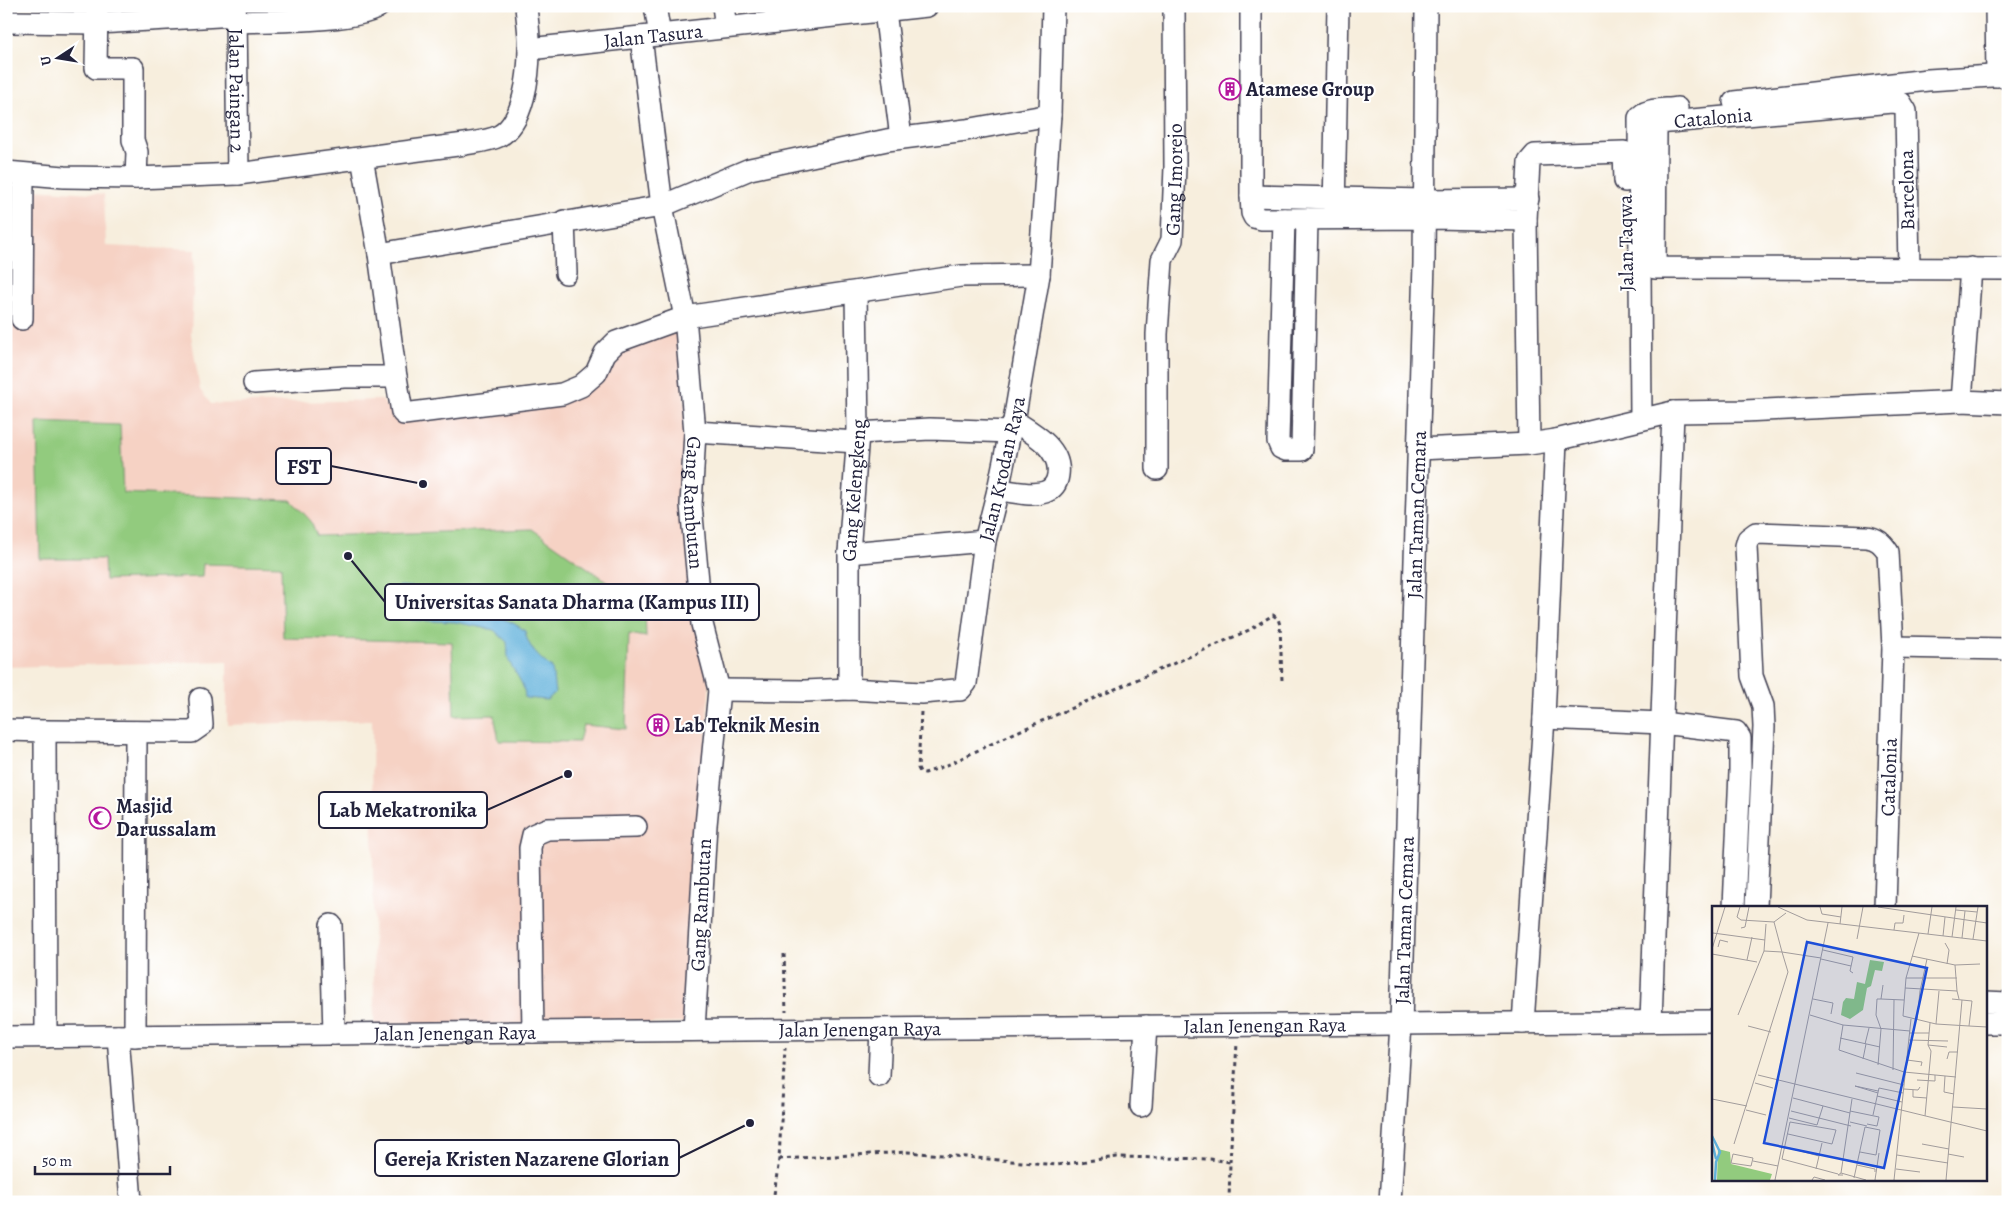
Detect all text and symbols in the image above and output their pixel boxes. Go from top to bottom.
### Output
street label: Jalan Tasura [602,17,705,54]
street label: Jalan Paingan 2 [223,28,251,154]
north arrow [32,32,82,82]
text: U [36,54,56,67]
place label: Atamese Group [1245,76,1375,103]
building icon: Atamese Group [1218,77,1242,101]
street label: Catalonia [1673,101,1754,135]
street label: Gang Imorejo [1159,123,1189,236]
street label: Barcelona [1893,149,1921,231]
street label: Jalan Taqwa [1612,194,1640,292]
street label: Jalan Krodan Raya [972,394,1032,544]
street label: Gang Kelengkeng [836,419,872,561]
street label: Jalan Taman Cemara [1400,429,1432,599]
street label: Gang Rambutan [677,436,710,570]
callout: FST [276,448,331,484]
text: FST [287,453,321,481]
callout: Universitas Sanata Dharma (Kampus III) [385,584,759,620]
text: Universitas Sanata Dharma (Kampus III) [395,588,749,616]
place label: Lab Teknik Mesin [674,712,820,739]
building icon: Lab Teknik Mesin [646,713,670,737]
street label: Catalonia [1874,737,1904,817]
callout: Lab Mekatronika [319,792,487,828]
place label: Masjid Darussalam [116,793,216,843]
text: Lab Mekatronika [329,796,478,824]
mosque icon: Masjid Darussalam [88,806,112,830]
street label: Jalan Taman Cemara [1388,835,1420,1005]
street label: Gang Rambutan [684,838,718,972]
inset map [1712,906,1986,1180]
street label: Jalan Jenengan Raya [1183,1011,1347,1039]
street label: Jalan Jenengan Raya [778,1015,942,1043]
street label: Jalan Jenengan Raya [373,1019,537,1047]
callout: Gereja Kristen Nazarene Glorian [375,1140,679,1176]
scale bar [35,1143,170,1175]
text: Gereja Kristen Nazarene Glorian [385,1145,670,1173]
text: 50 m [42,1151,72,1171]

